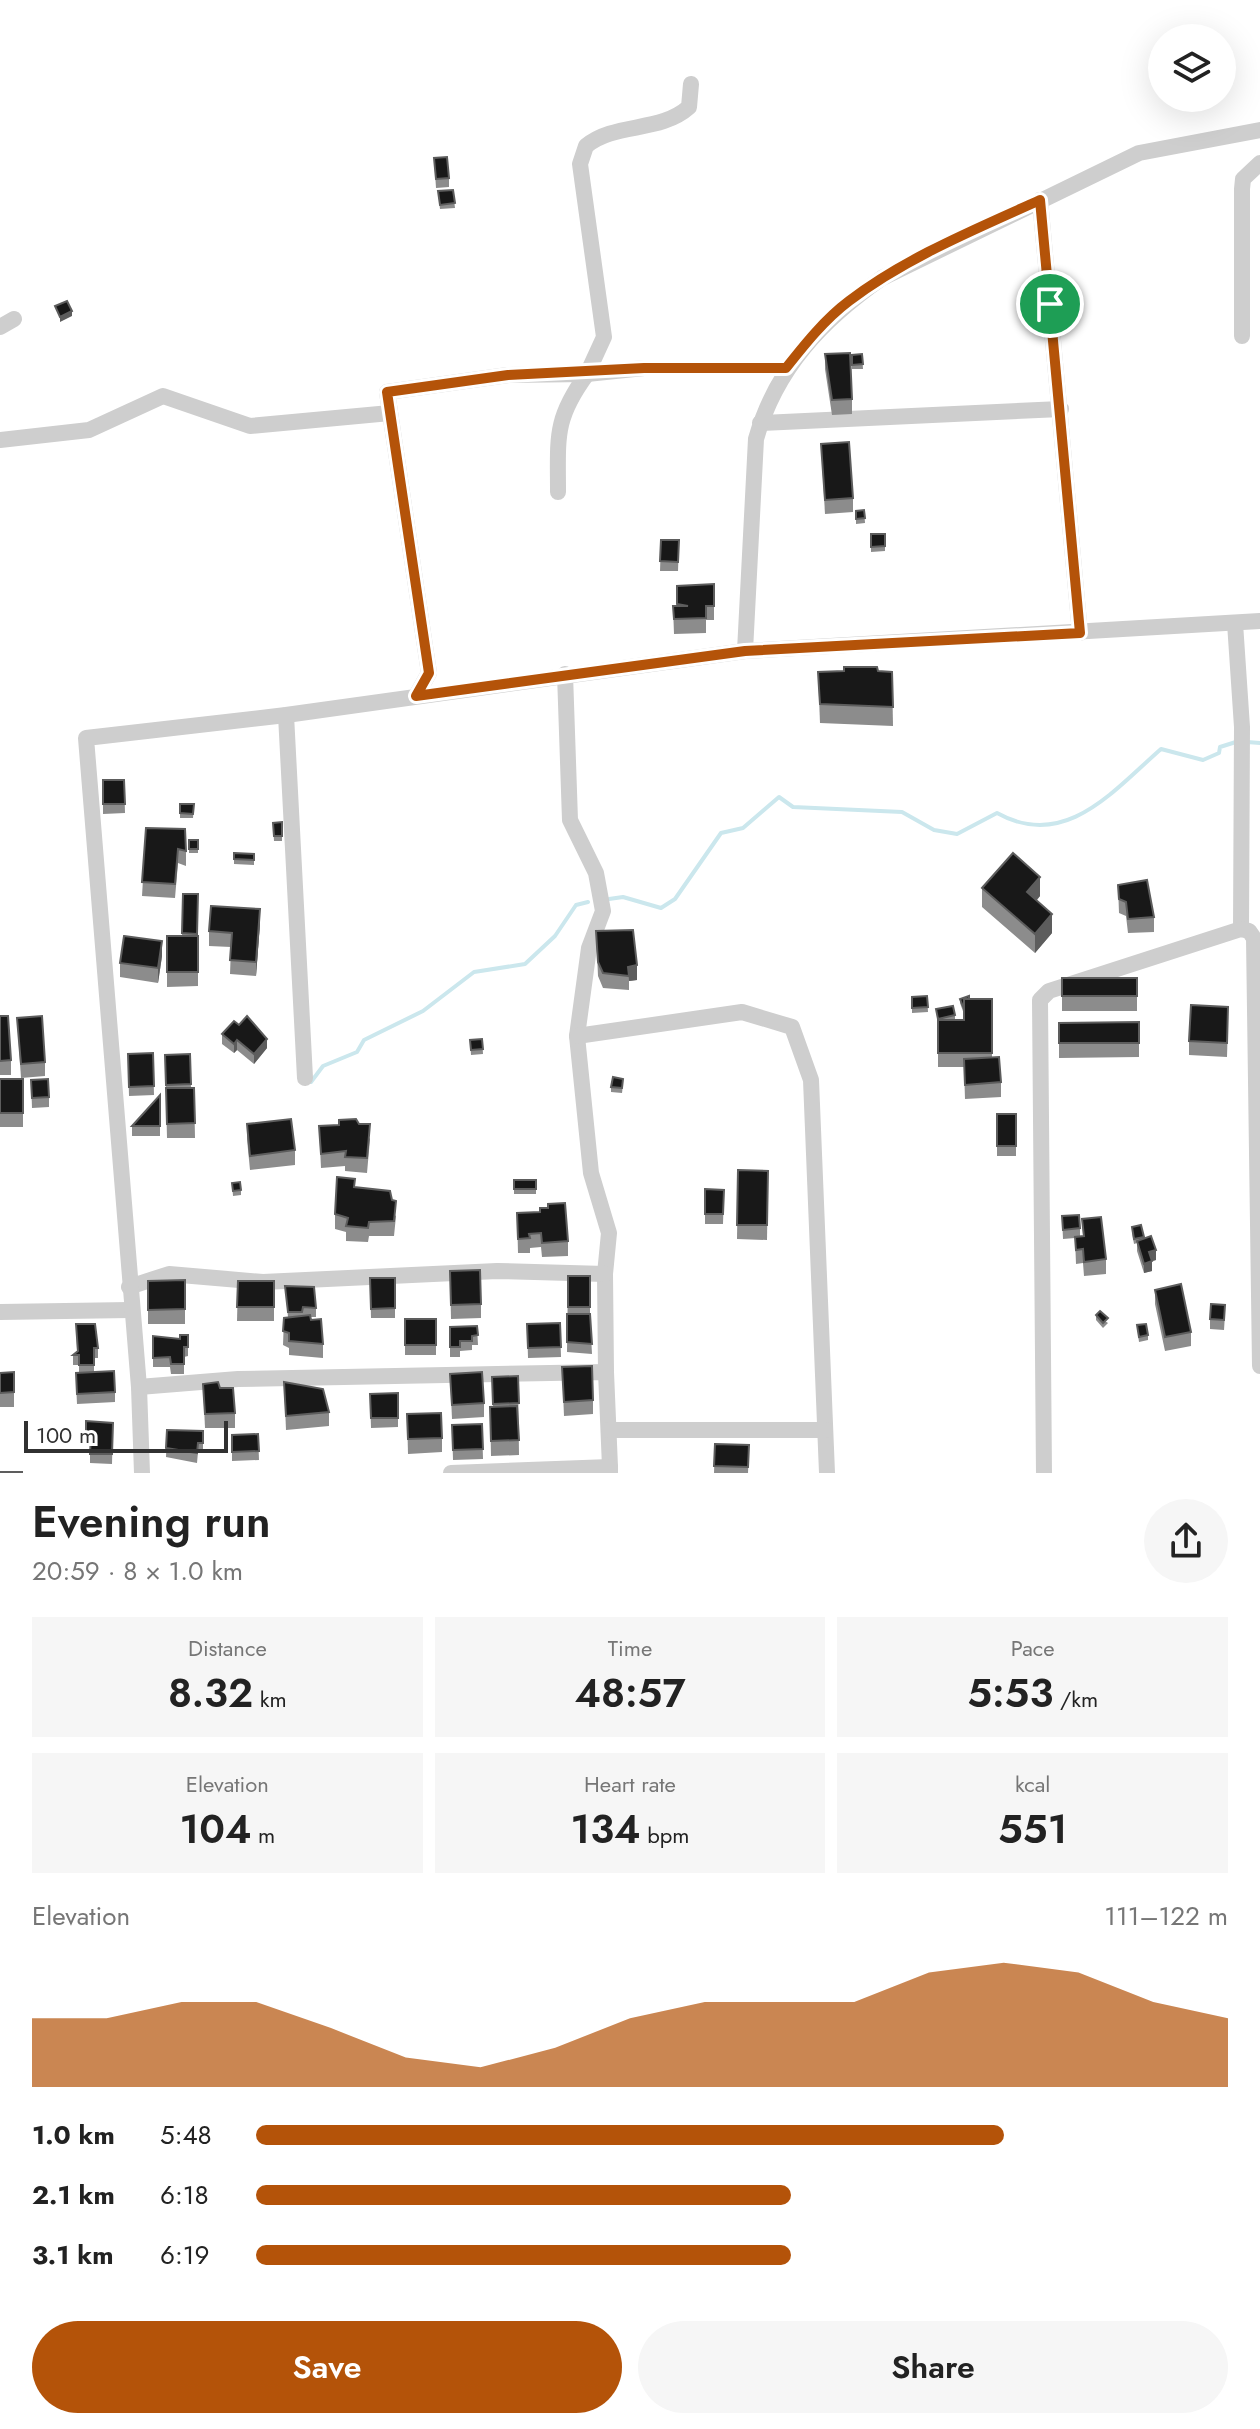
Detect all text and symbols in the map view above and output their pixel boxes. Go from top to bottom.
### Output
map controls [1148,24,1236,112]
button: layers [1148,24,1236,112]
pin [1016,270,1084,338]
icon: arrive [1028,282,1072,326]
scale bar [24,1417,228,1453]
text: 100 m [36,1419,96,1451]
text: Evening run [32,1490,271,1554]
button: share [1144,1499,1228,1583]
text: 20:59 · 8 × 1.0 km [32,1552,243,1590]
text: Distance [188,1632,267,1664]
text: Time [608,1632,652,1664]
text: Pace [1011,1632,1055,1664]
text: 8.32 [168,1664,253,1722]
text: 48:57 [574,1664,686,1722]
text: 5:53 [967,1664,1053,1722]
text: km [253,1683,287,1715]
text: /km [1053,1683,1098,1715]
text: Elevation [186,1768,269,1800]
text: Heart rate [584,1768,676,1800]
text: kcal [1015,1768,1050,1800]
text: 104 [180,1800,251,1858]
text: 134 [571,1800,641,1858]
text: 551 [998,1800,1067,1858]
text: m [251,1819,275,1851]
text: bpm [641,1819,689,1851]
text: Elevation [32,1897,130,1935]
text: 111–122 m [1104,1897,1228,1935]
text: 1.0 km [32,2116,115,2154]
text: 5:48 [160,2116,212,2154]
text: 2.1 km [32,2176,115,2214]
text: 6:18 [160,2176,209,2214]
text: 3.1 km [32,2236,113,2274]
text: 6:19 [160,2236,209,2274]
button: Save [32,2321,622,2413]
button: Share [638,2321,1228,2413]

